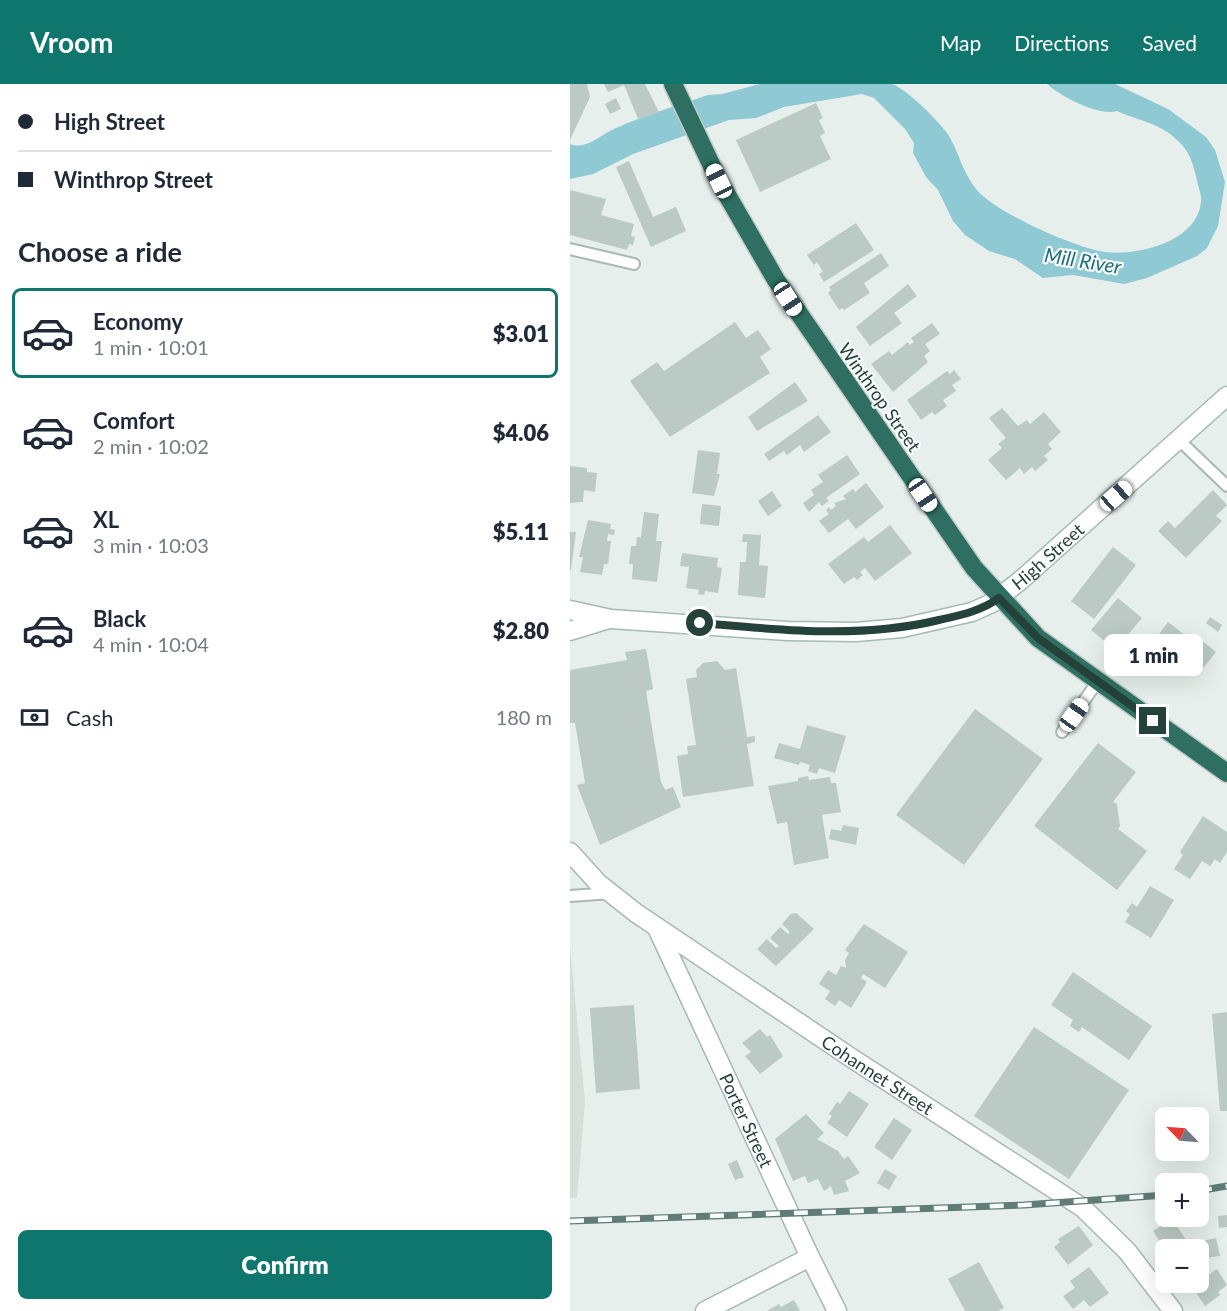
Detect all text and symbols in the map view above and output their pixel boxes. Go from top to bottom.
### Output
text: Vroom [30,25,114,59]
text: Map [940,30,981,55]
text: Directions [1014,30,1109,55]
text: Saved [1142,30,1197,55]
text: High Street [54,108,165,135]
car [703,161,735,201]
text: Winthrop Street [54,166,213,193]
text: Choose a ride [18,235,182,268]
water label: Mill River [1043,242,1124,278]
car [771,279,805,319]
icon: car [21,306,75,360]
text: Economy [93,308,183,335]
text: $3.01 [493,320,549,347]
text: 1 min · 10:01 [93,335,209,359]
street label: Winthrop Street [834,338,926,456]
icon: car [21,405,75,459]
text: Comfort [93,407,175,434]
text: $4.06 [493,419,549,446]
text: 2 min · 10:02 [93,434,209,458]
car [905,475,941,515]
car [1097,477,1135,515]
icon: car [21,504,75,558]
text: XL [93,506,119,533]
text: $5.11 [493,518,549,545]
street label: High Street [1007,518,1089,594]
text: 3 min · 10:03 [93,533,209,557]
icon: car [21,603,75,657]
text: Black [93,605,146,632]
route start [686,609,713,636]
text: $2.80 [493,617,549,644]
text: 4 min · 10:04 [93,632,209,656]
callout: 1 min [1104,634,1202,676]
text: 1 min [1129,643,1178,667]
car [1056,695,1092,735]
icon: cash [18,701,51,734]
text: Cash [66,704,113,731]
text: 180 m [496,705,552,729]
route end [1139,707,1166,734]
street label: Cohannet Street [818,1030,938,1120]
street label: Porter Street [715,1070,778,1171]
north arrow [1155,1107,1209,1161]
map controls [1155,1107,1209,1293]
button: + [1155,1173,1209,1227]
button: Confirm [18,1230,552,1299]
button: − [1155,1239,1209,1293]

